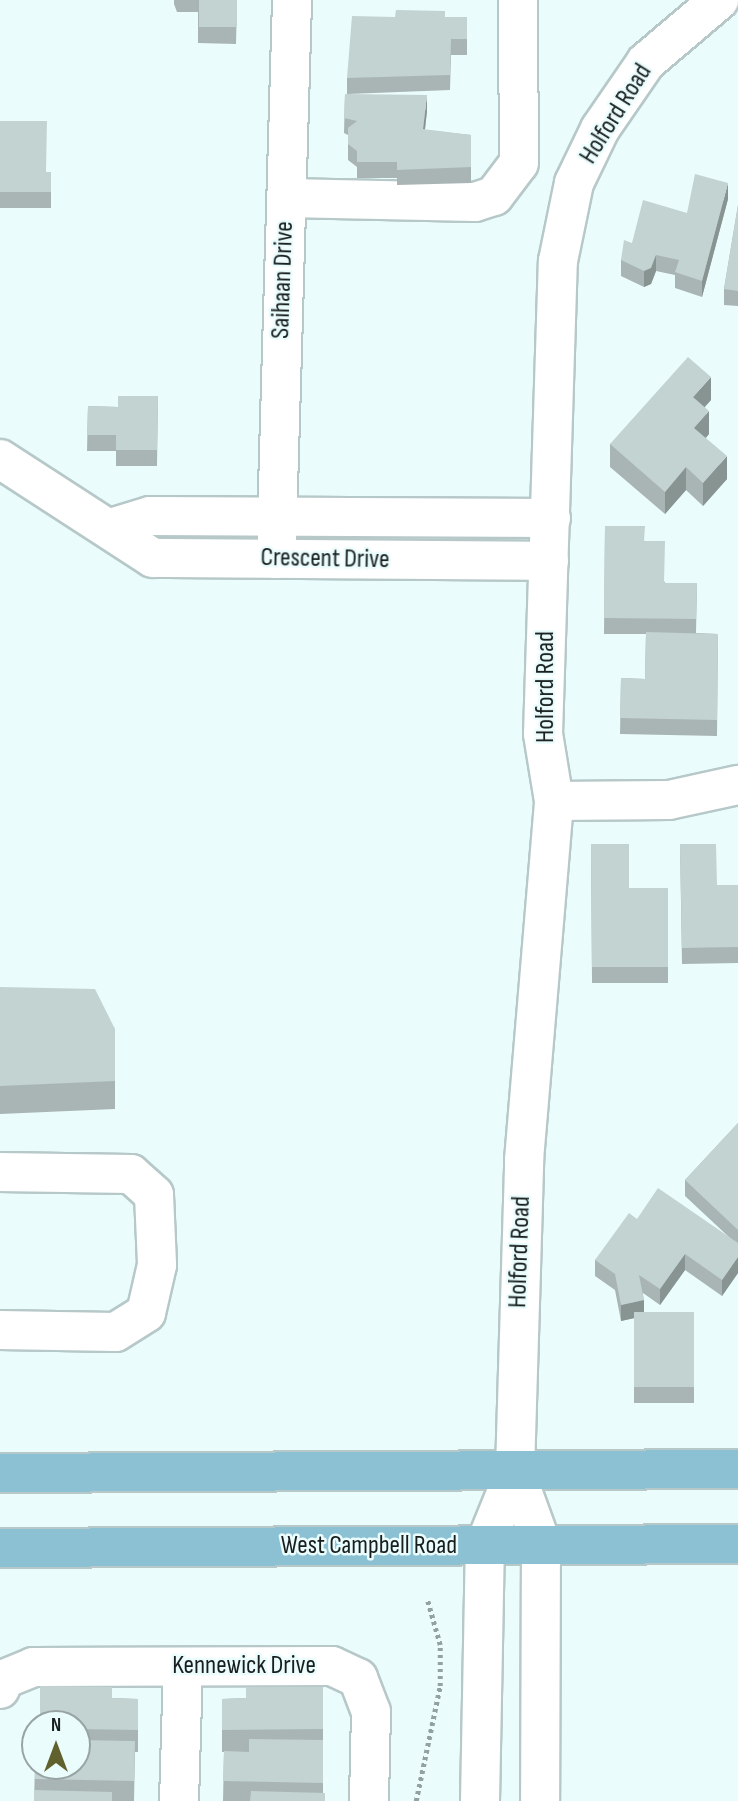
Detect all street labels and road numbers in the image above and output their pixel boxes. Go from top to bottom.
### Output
street label: Holford Road [573,58,659,170]
street label: Saihaan Drive [265,221,301,339]
street label: Crescent Drive [260,542,390,576]
street label: Holford Road [530,631,562,743]
street label: Holford Road [502,1196,538,1308]
street label: West Campbell Road [281,1530,457,1562]
street label: Kennewick Drive [172,1650,316,1682]

